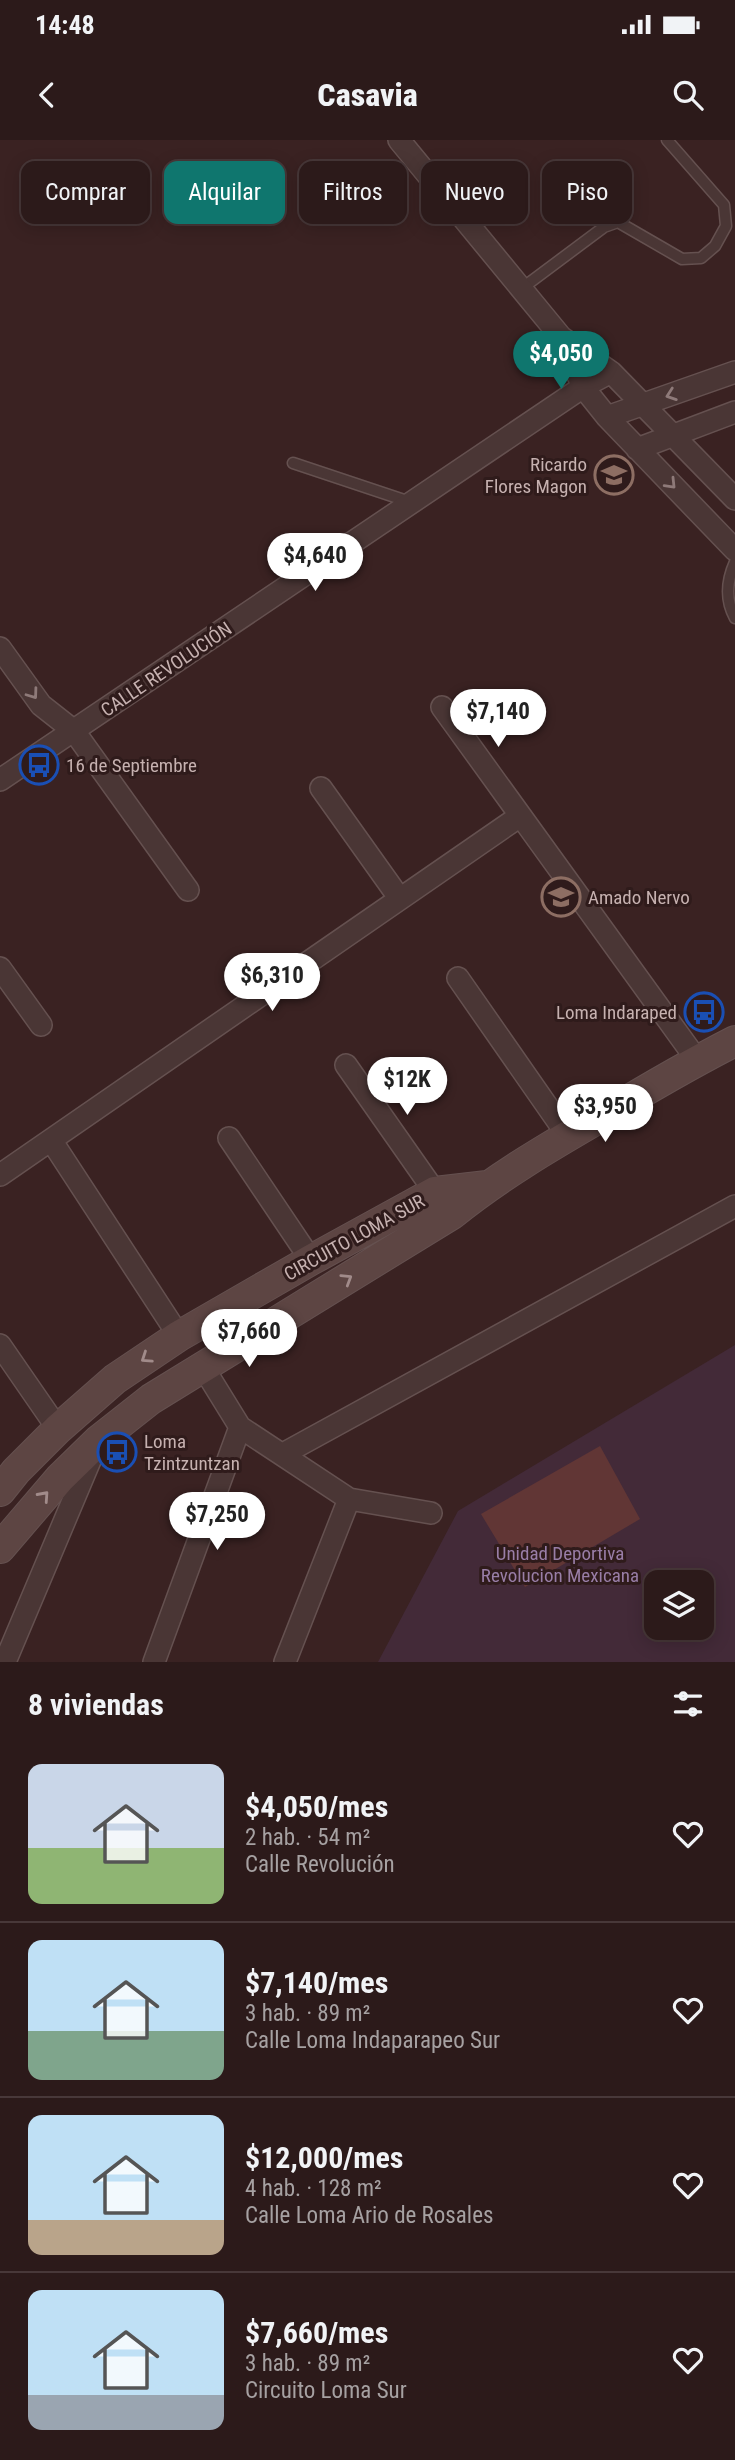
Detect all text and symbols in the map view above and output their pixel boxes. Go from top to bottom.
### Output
text: 14:48 [35,10,95,40]
icon: back [28,76,66,114]
text: Casavia [317,76,418,114]
icon: search [669,76,707,114]
chip: Comprar [21,161,150,224]
chip: Alquilar [164,161,285,224]
chip: Filtros [299,161,407,224]
chip: Nuevo [421,161,528,224]
chip: Piso [542,161,632,224]
pin: $4,050 [504,331,618,391]
text: $4,050 [529,340,593,367]
one-way arrow [665,387,677,401]
place label: Ricardo Flores Magon [485,453,587,498]
school or university icon: Ricardo Flores Magon [593,454,635,496]
one-way arrow [663,476,676,489]
pin: $4,640 [258,533,372,593]
text: $4,640 [283,542,347,569]
street label: CALLE REVOLUCIÓN [96,617,236,722]
one-way arrow [25,686,37,698]
pin: $7,140 [441,690,555,749]
text: $7,140 [466,698,530,725]
bus stop icon: 16 de Septiembre [18,744,60,786]
place label: 16 de Septiembre [66,754,197,777]
school or university icon: Amado Nervo [540,876,582,918]
place label: Amado Nervo [588,886,690,909]
pin: $6,310 [215,954,329,1013]
text: $6,310 [240,962,304,989]
bus stop icon: Loma Indaraped [683,991,725,1033]
place label: Loma Indaraped [556,1001,677,1024]
pin: $12K [366,1058,448,1117]
text: $12K [383,1066,431,1093]
pin: $3,950 [548,1084,662,1144]
text: $3,950 [573,1093,637,1120]
street label: CIRCUITO LOMA SUR [280,1189,429,1286]
one-way arrow [339,1274,352,1287]
pin: $7,660 [192,1310,306,1369]
text: $7,660 [217,1318,281,1345]
one-way arrow [141,1350,154,1362]
place label: Loma Tzintzuntzan [144,1430,240,1475]
bus stop icon: Loma Tzintzuntzan [96,1431,138,1473]
one-way arrow [36,1491,48,1504]
pin: $7,250 [160,1492,274,1552]
text: $7,250 [185,1501,249,1528]
park label: Unidad Deportiva Revolucion Mexicana [481,1542,639,1587]
map controls [644,1570,714,1640]
button: layers [644,1570,714,1640]
icon: filters [669,1685,707,1723]
text: 8 viviendas [28,1687,164,1722]
text: $4,050/mes [245,1789,388,1824]
icon: home [84,1792,168,1876]
icon: heart [669,1815,707,1853]
text: 2 hab. · 54 m² [245,1824,370,1851]
text: Calle Revolución [245,1851,395,1878]
text: $7,140/mes [245,1965,388,2000]
icon: home [84,1968,168,2052]
icon: heart [669,1991,707,2029]
text: 3 hab. · 89 m² [245,2000,370,2027]
text: Calle Loma Indaparapeo Sur [245,2027,500,2054]
text: $12,000/mes [245,2140,404,2175]
icon: home [84,2143,168,2227]
icon: heart [669,2166,707,2204]
text: 4 hab. · 128 m² [245,2175,382,2202]
text: Calle Loma Ario de Rosales [245,2202,493,2229]
text: $7,660/mes [245,2315,388,2350]
icon: home [84,2318,168,2402]
icon: heart [669,2341,707,2379]
text: 3 hab. · 89 m² [245,2350,370,2377]
text: Circuito Loma Sur [245,2377,407,2404]

